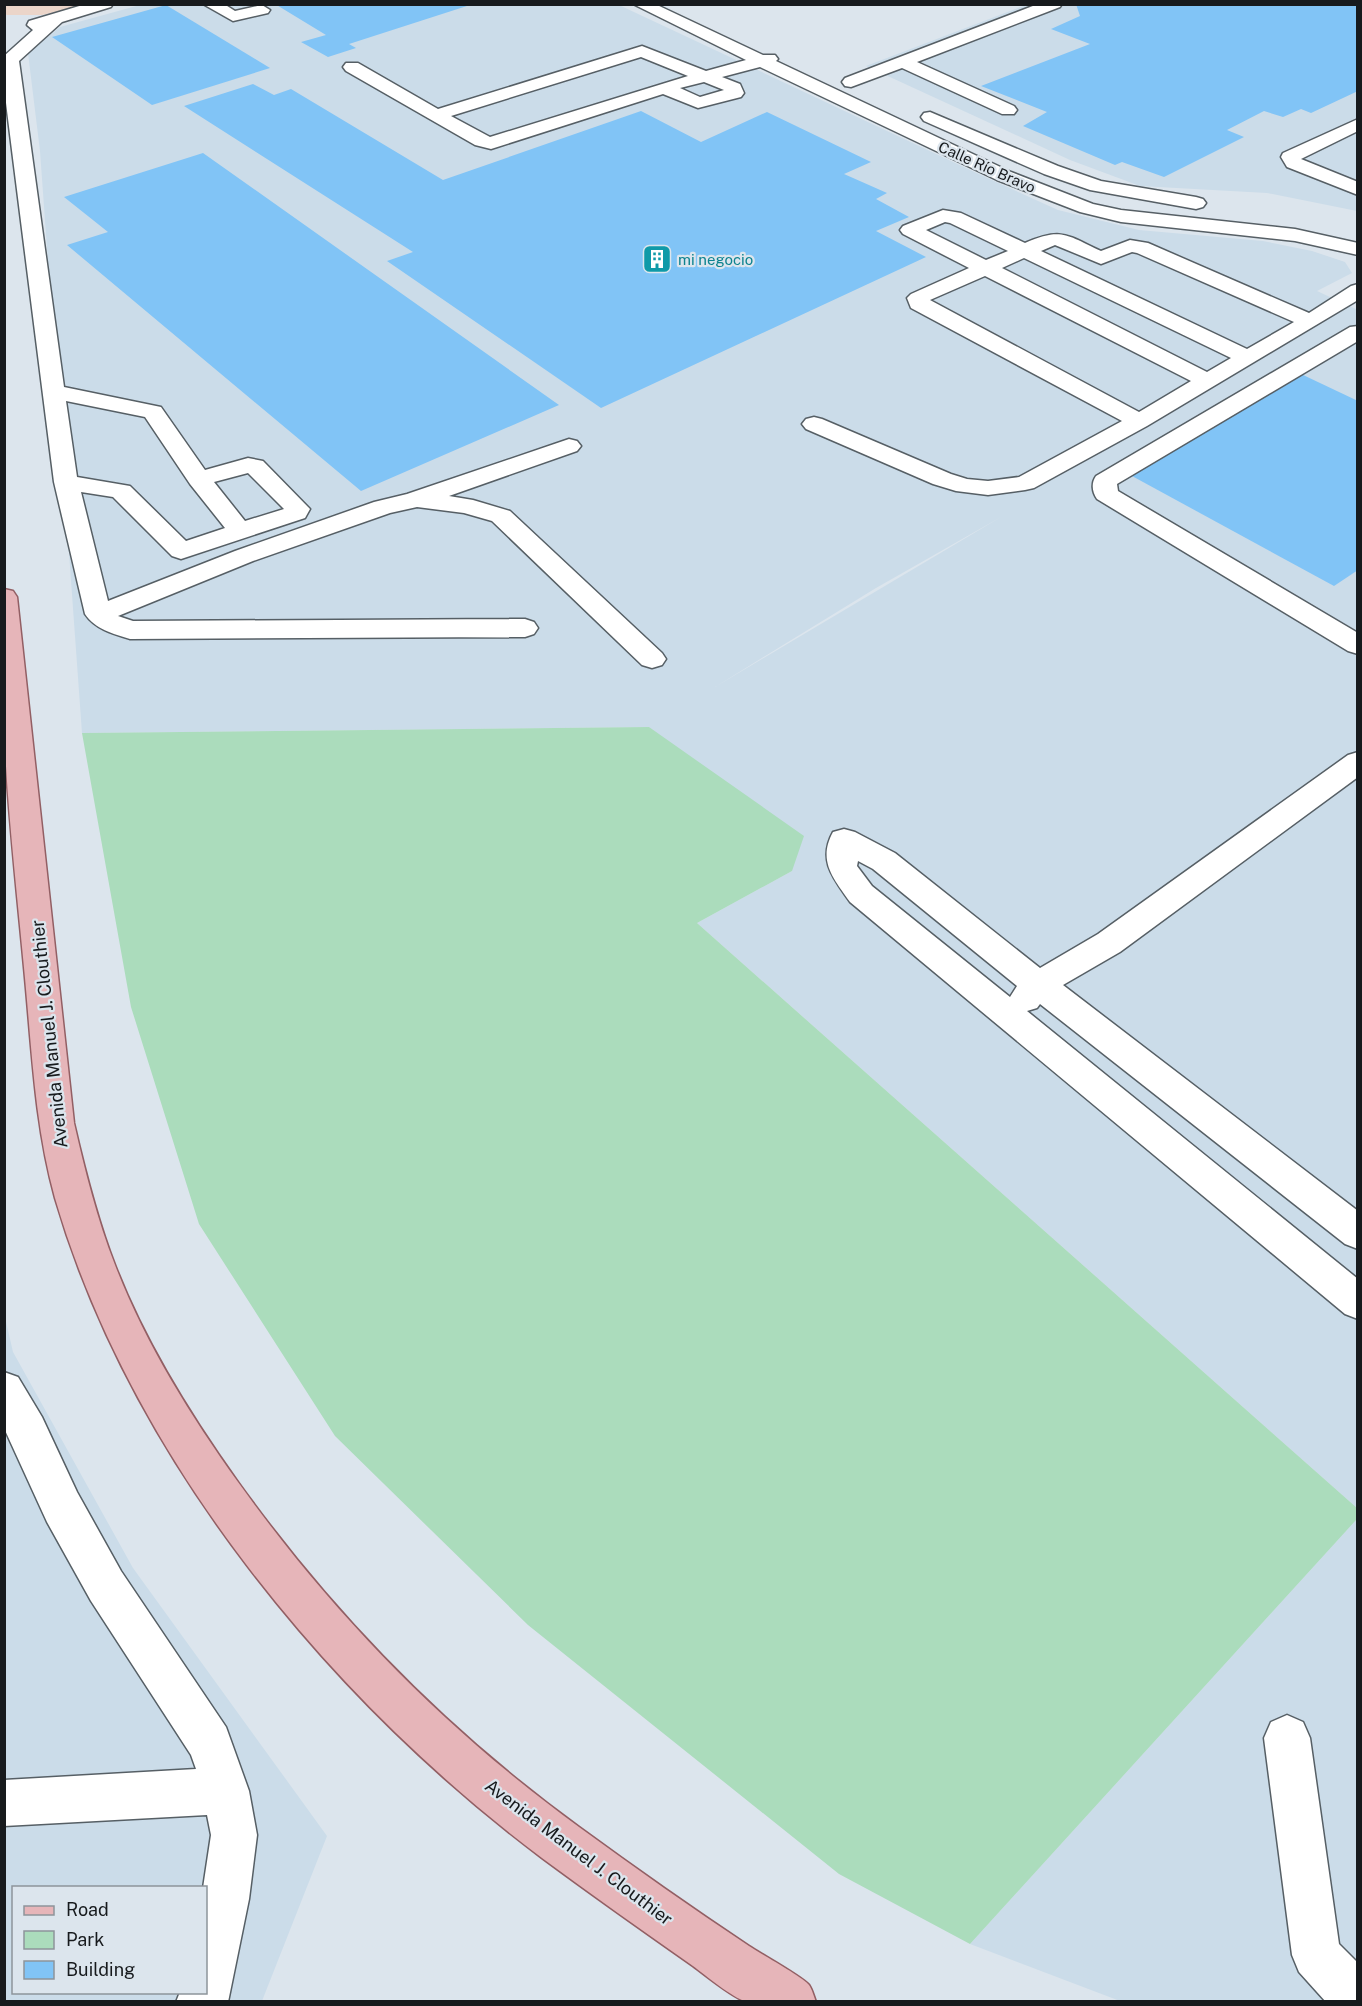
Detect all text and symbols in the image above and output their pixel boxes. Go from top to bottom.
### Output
street label: Calle Río Bravo [936,138,1038,196]
building icon: mi negocio [641,243,673,275]
place label: mi negocio [678,251,753,268]
street label: Avenida Manuel J. Clouthier [27,919,71,1149]
street label: Avenida Manuel J. Clouthier [481,1775,677,1929]
legend [12,1886,207,1994]
text: Road [66,1899,109,1920]
text: Park [66,1929,104,1950]
text: Building [66,1959,135,1980]

